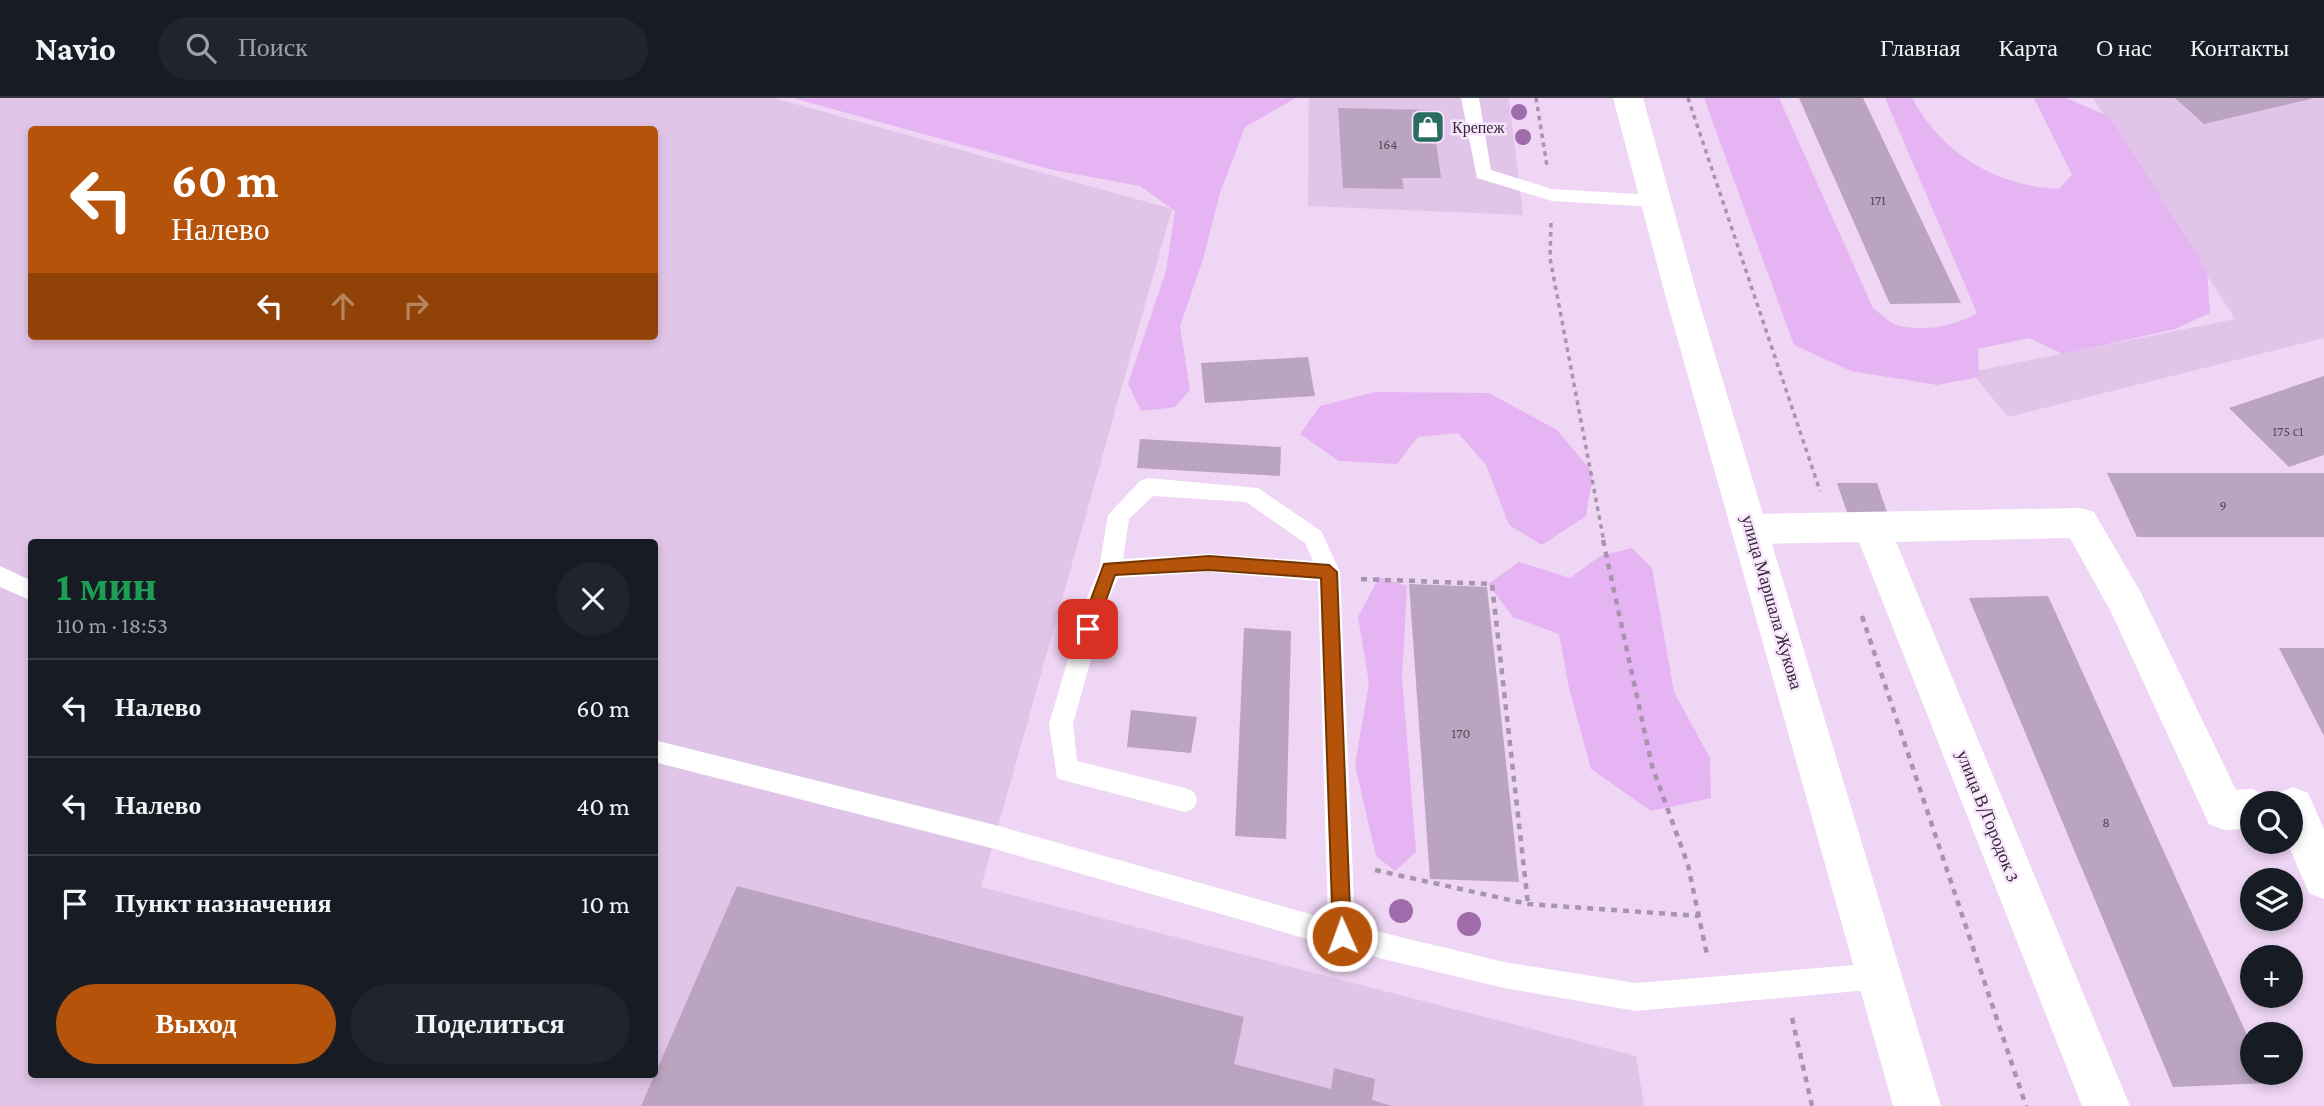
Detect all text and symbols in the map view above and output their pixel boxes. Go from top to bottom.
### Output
search box [158,17,648,80]
icon: search [182,29,220,67]
text: Navio [35,30,116,67]
text: Поиск [238,33,308,62]
text: Главная [1880,34,1961,61]
text: Карта [1999,34,2058,61]
text: О нас [2096,34,2152,61]
text: Контакты [2190,34,2289,61]
shop icon: Крепеж [1409,108,1447,146]
place label: Крепеж [1452,119,1505,137]
house number: 164 [1379,136,1397,152]
text: 60 m [171,153,278,208]
icon: left [56,154,147,245]
house number: 171 [1870,192,1886,208]
text: Налево [171,211,270,247]
icon: left [251,287,289,325]
icon: ahead [324,287,362,325]
icon: right [397,287,435,325]
house number: 175 с1 [2272,423,2304,439]
house number: 9 [2219,497,2227,513]
street label: улица Маршала Жукова [1738,512,1806,692]
text: 1 мин [56,562,157,609]
button: close [556,562,630,636]
pin [1058,599,1118,659]
icon: arrive [1069,610,1107,648]
text: 110 m · 18:53 [56,612,168,638]
icon: left [56,689,94,727]
text: Налево [115,693,201,722]
text: 60 m [576,694,630,723]
house number: 170 [1452,725,1470,741]
street label: улица В/Городок 3 [1952,747,2024,885]
icon: left [56,787,94,825]
text: Налево [115,791,201,820]
map controls [2240,791,2303,1085]
button: search [2240,791,2303,854]
text: 40 m [576,792,630,821]
house number: 8 [2102,814,2110,830]
button: layers [2240,868,2303,931]
icon: arrive [56,885,94,923]
text: Пункт назначения [115,889,332,918]
text: 10 m [581,890,630,919]
position arrow [1305,899,1379,973]
button: + [2240,945,2303,1008]
button: Выход [56,984,336,1064]
button: Поделиться [350,984,630,1064]
button: − [2240,1022,2303,1085]

